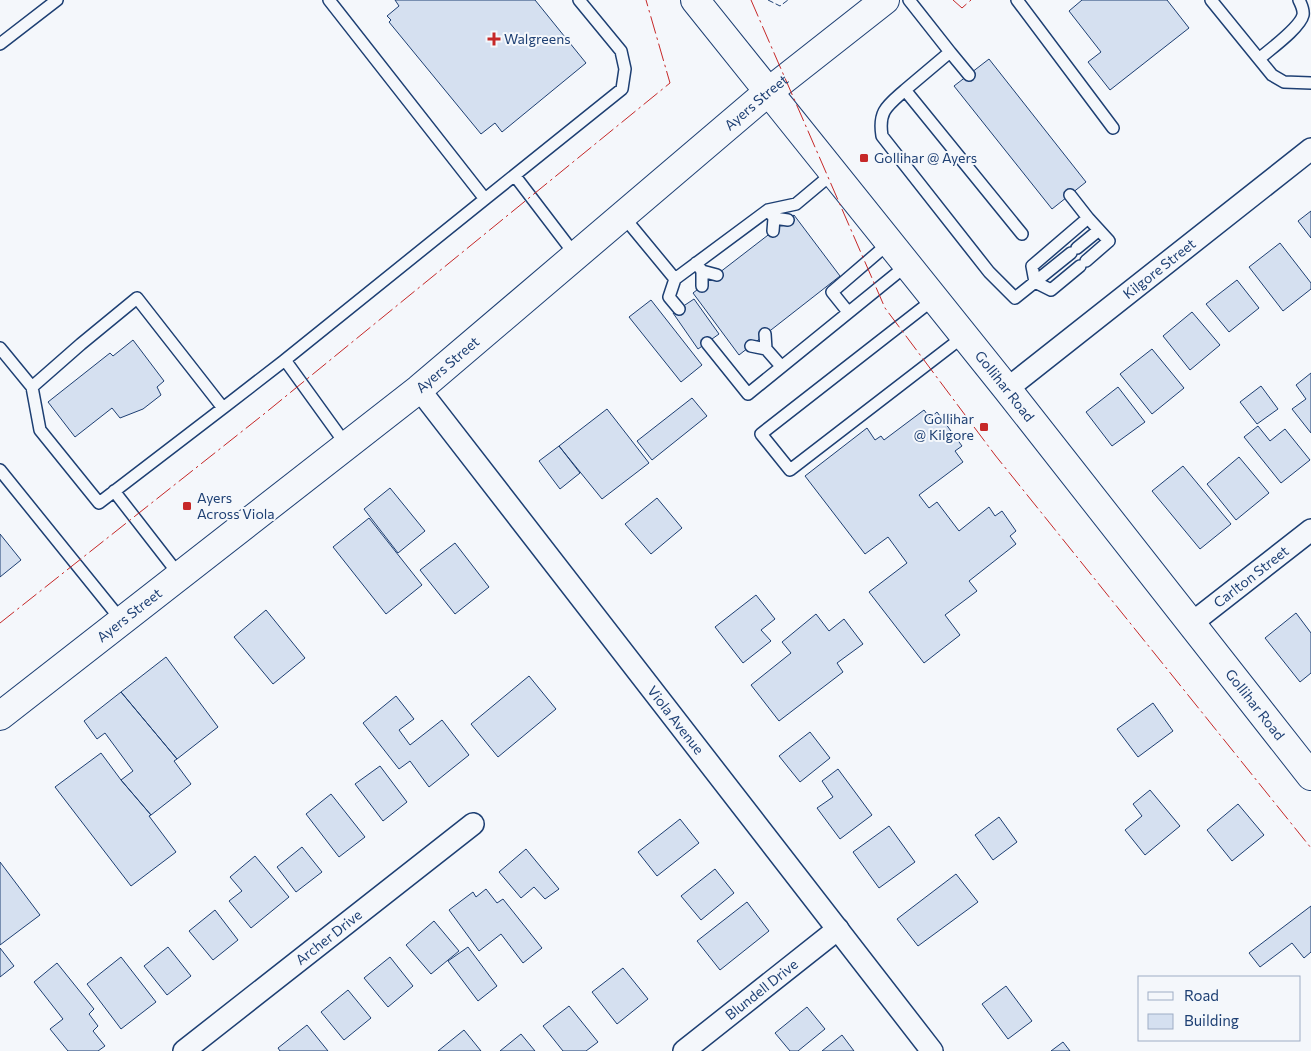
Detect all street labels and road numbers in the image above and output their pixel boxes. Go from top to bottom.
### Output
street label: Ayers Street [721,71,791,133]
street label: Kilgore Street [1119,234,1199,302]
street label: Ayers Street [412,333,482,396]
street label: Gollihar Road [972,347,1038,425]
street label: Carlton Street [1210,542,1292,611]
street label: Ayers Street [93,584,165,645]
street label: Gollihar Road [1222,665,1288,743]
street label: Viola Avenue [644,682,708,757]
street label: Archer Drive [292,906,365,968]
street label: Blundell Drive [722,955,801,1023]

